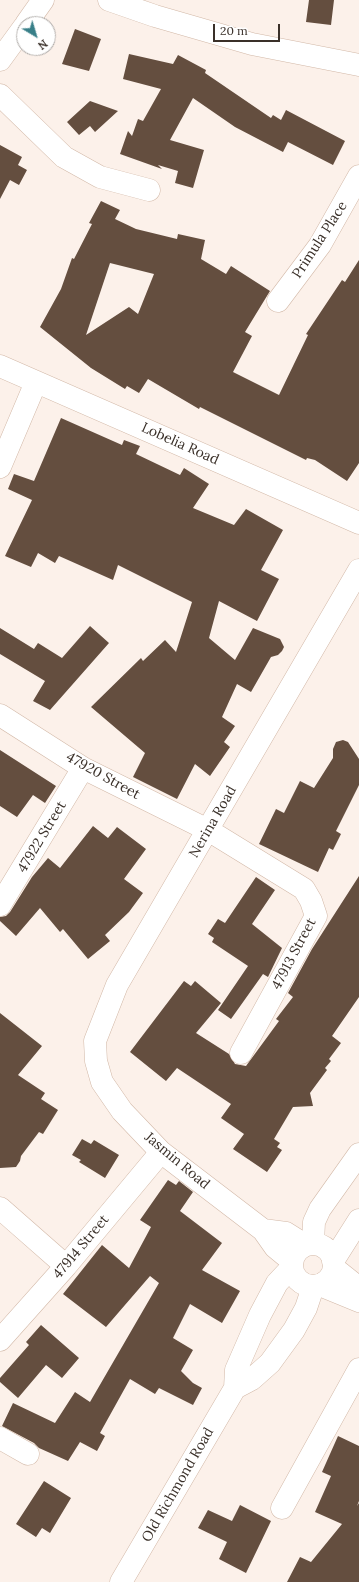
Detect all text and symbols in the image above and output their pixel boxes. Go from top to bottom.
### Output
north arrow [16,16,56,56]
scale bar [215,16,282,42]
text: 20 m [220,23,248,38]
text: N [35,37,50,53]
street label: Primula Place [289,198,351,282]
street label: Lobelia Road [139,419,221,469]
street label: 47920 Street [63,749,143,803]
street label: Nerina Road [186,783,240,861]
street label: 47922 Street [14,798,70,876]
street label: 47913 Street [268,915,320,993]
street label: Jasmin Road [141,1129,213,1193]
street label: 47914 Street [49,1212,113,1282]
street label: Old Richmond Road [138,1425,218,1545]

